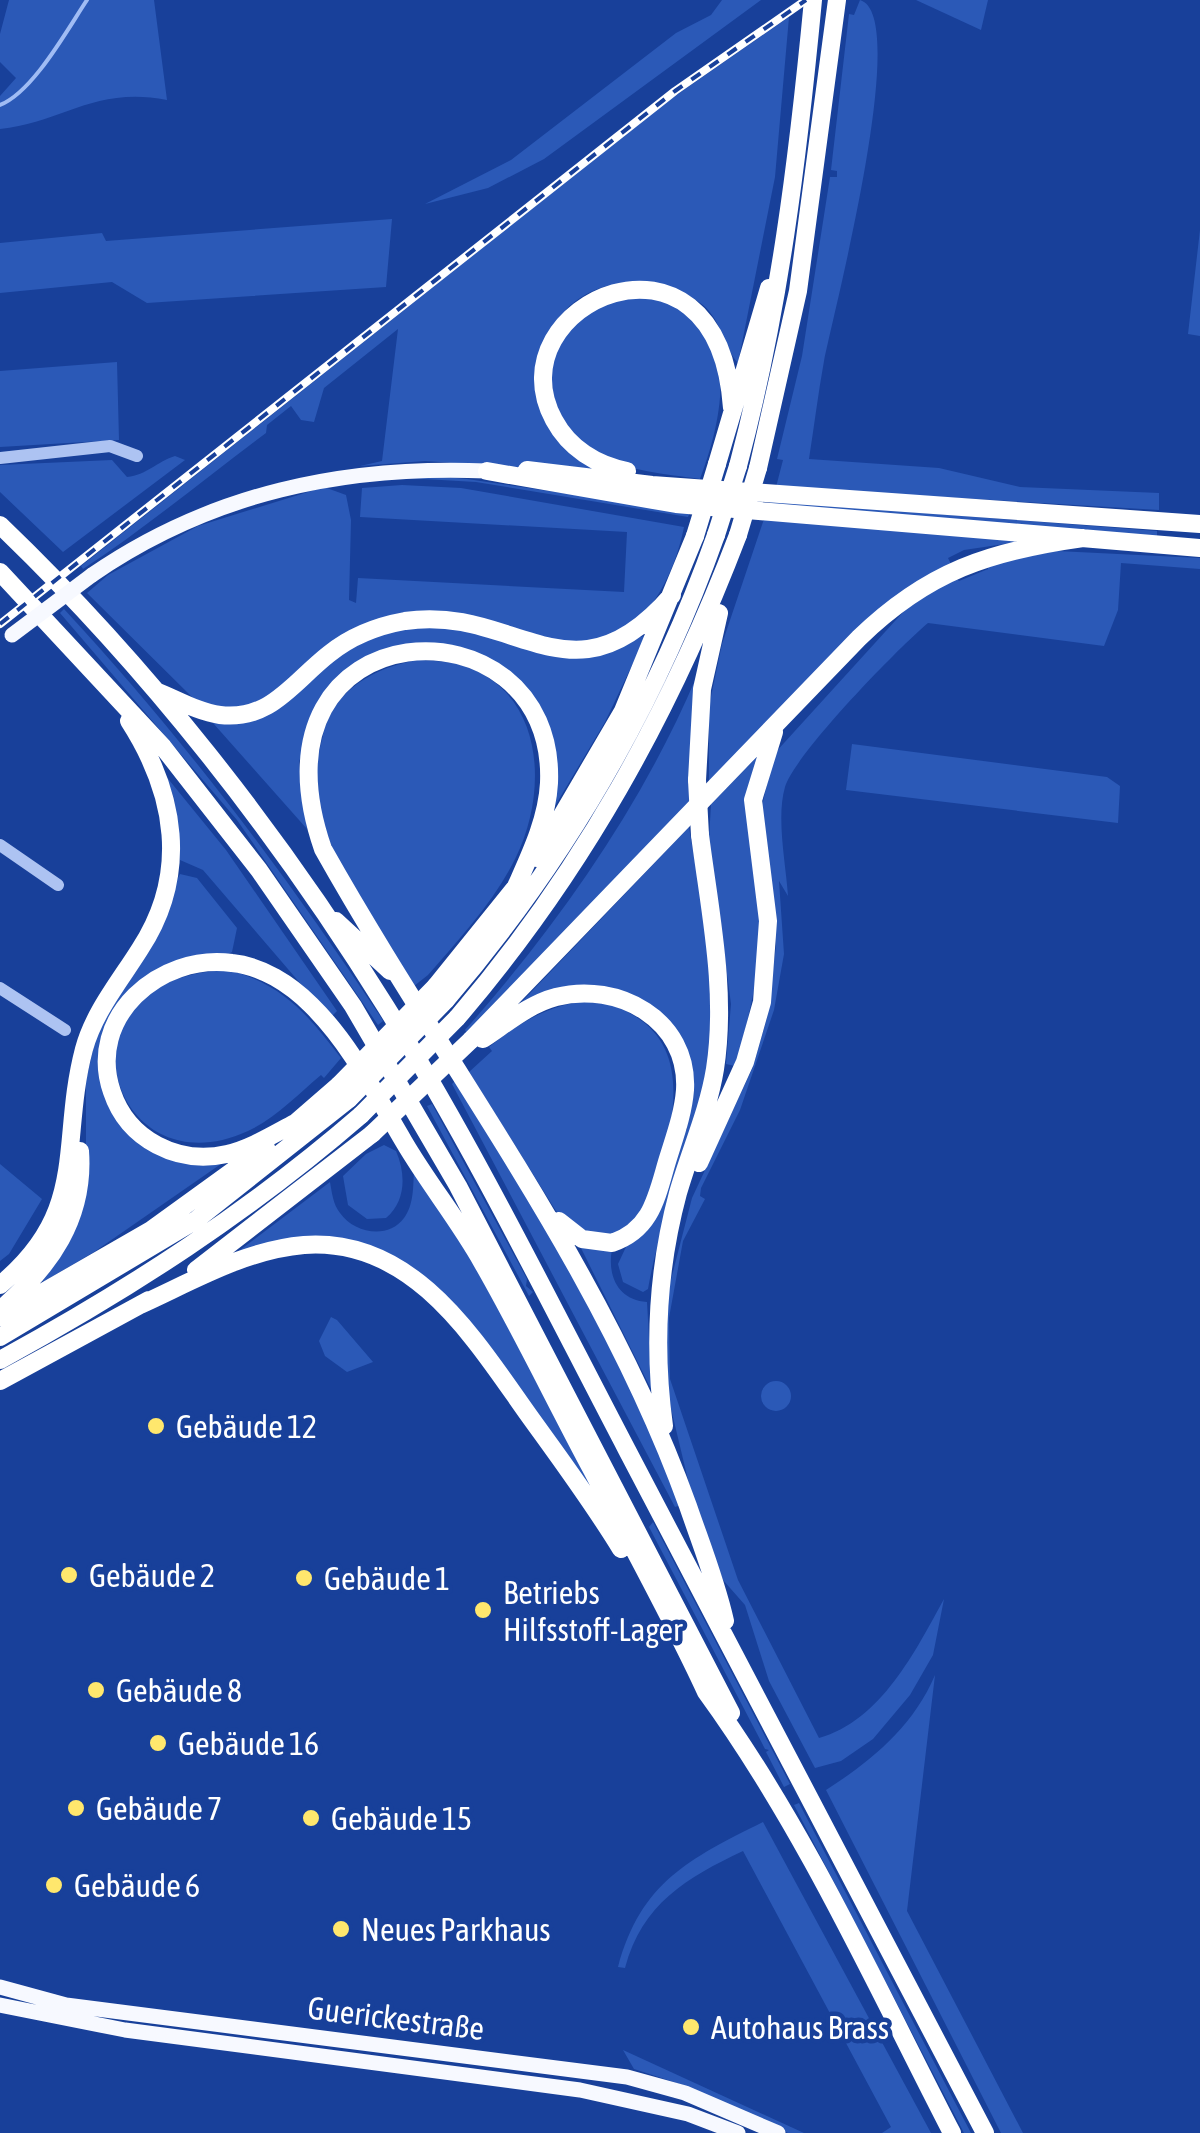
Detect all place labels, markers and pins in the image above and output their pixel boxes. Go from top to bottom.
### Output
place label: Gebäude 12 [176,1408,317,1445]
marker: Gebäude 12 [145,1415,167,1437]
place label: Gebäude 2 [89,1557,215,1594]
place label: Gebäude 1 [324,1560,450,1597]
marker: Gebäude 2 [58,1564,80,1586]
marker: Gebäude 1 [293,1567,315,1589]
place label: Betriebs Hilfsstoff-Lager [503,1574,683,1648]
marker: Betriebs Hilfsstoff-Lager [472,1599,494,1621]
place label: Gebäude 8 [116,1672,242,1709]
marker: Gebäude 8 [85,1679,107,1701]
place label: Gebäude 16 [178,1725,319,1762]
marker: Gebäude 16 [147,1732,169,1754]
place label: Gebäude 7 [96,1790,222,1827]
marker: Gebäude 7 [65,1797,87,1819]
place label: Gebäude 15 [331,1800,472,1837]
marker: Gebäude 15 [300,1807,322,1829]
place label: Gebäude 6 [74,1867,200,1904]
marker: Gebäude 6 [43,1874,65,1896]
place label: Neues Parkhaus [361,1911,551,1948]
marker: Neues Parkhaus [330,1918,352,1940]
place label: Autohaus Brass [711,2009,889,2046]
marker: Autohaus Brass [680,2016,702,2038]

